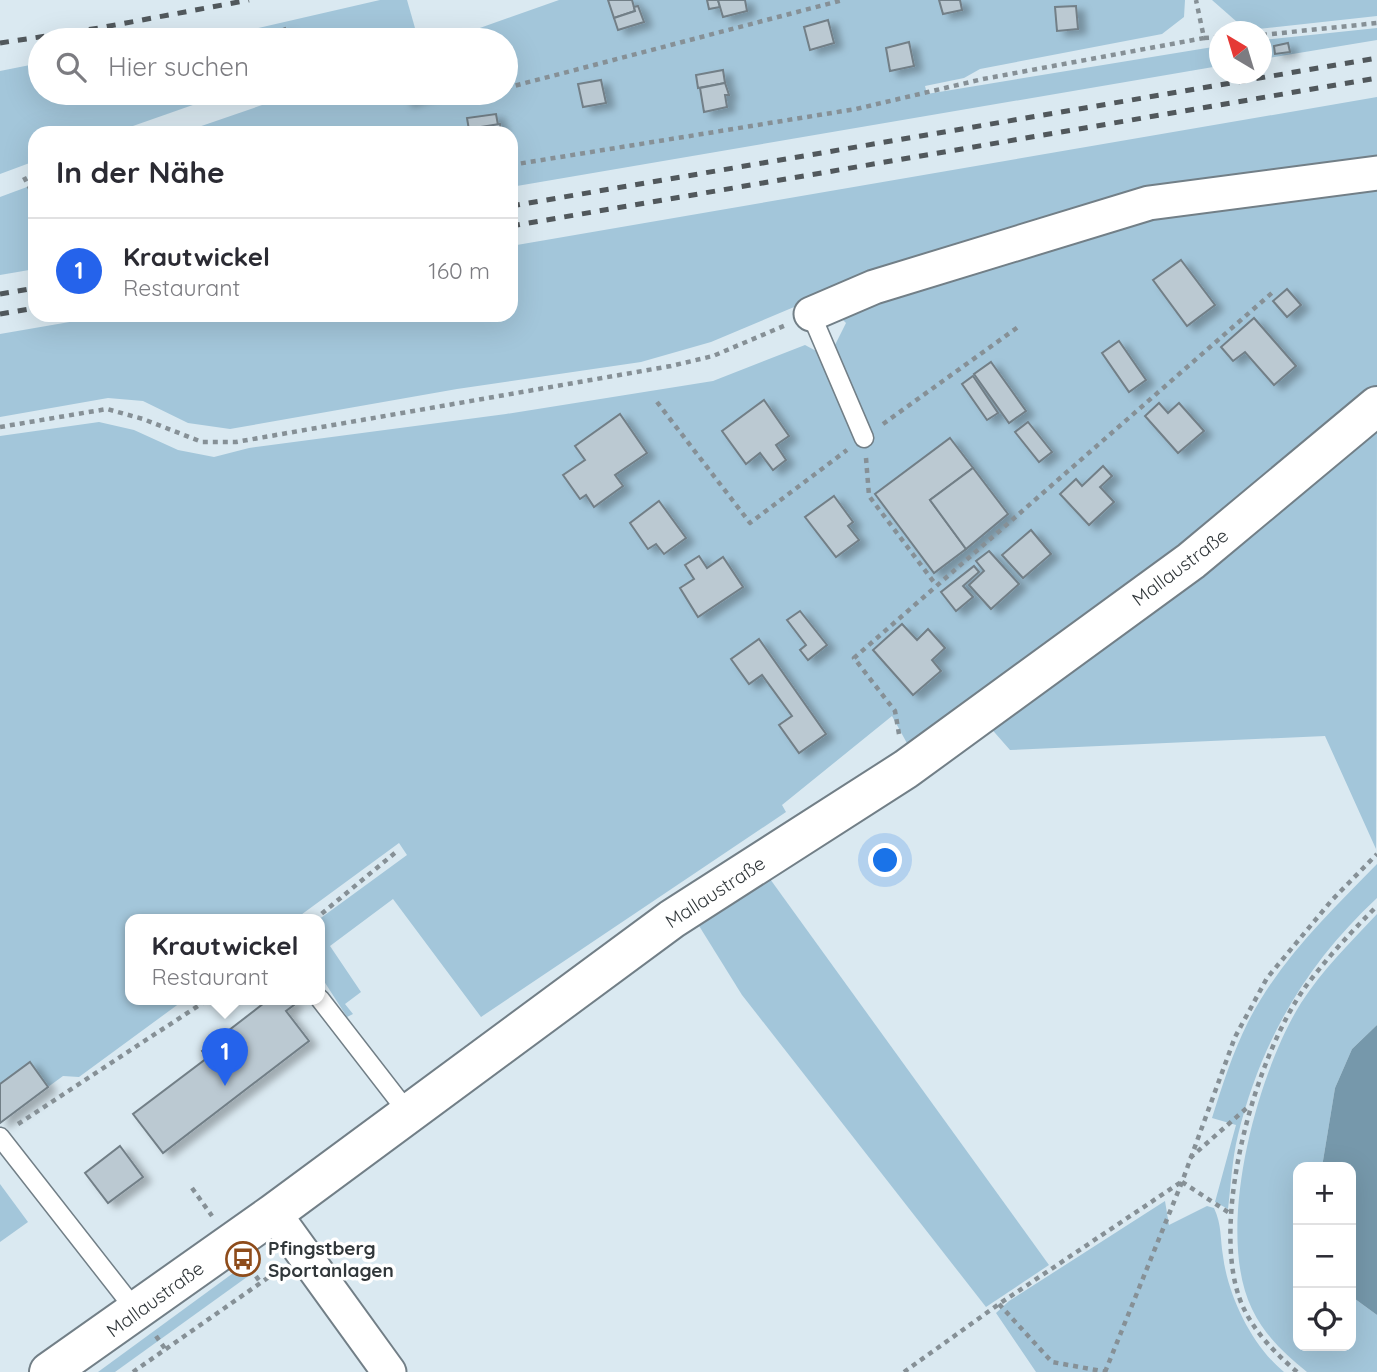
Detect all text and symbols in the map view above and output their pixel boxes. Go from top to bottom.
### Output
north arrow [1209,21,1272,84]
search box [28,28,518,105]
icon: search [52,48,90,86]
text: Hier suchen [108,50,249,83]
text: In der Nähe [56,153,225,191]
text: Krautwickel [123,240,270,273]
text: 1 [75,256,83,285]
text: 160 m [428,256,490,285]
text: Restaurant [123,273,240,302]
street label: Mallaustraße [1127,523,1233,611]
your location [868,843,902,877]
street label: Mallaustraße [661,851,769,933]
popup [125,914,325,1005]
text: Krautwickel [151,929,299,962]
text: Restaurant [151,962,269,991]
pin: 1 [202,1028,248,1086]
map controls [1293,1162,1356,1351]
button: + [1293,1162,1356,1225]
button: − [1293,1225,1356,1288]
place label: Pfingstberg Sportanlagen [268,1236,394,1282]
bus stop icon: Pfingstberg Sportanlagen [224,1240,262,1278]
street label: Mallaustraße [102,1256,208,1342]
button: locate [1293,1288,1356,1351]

